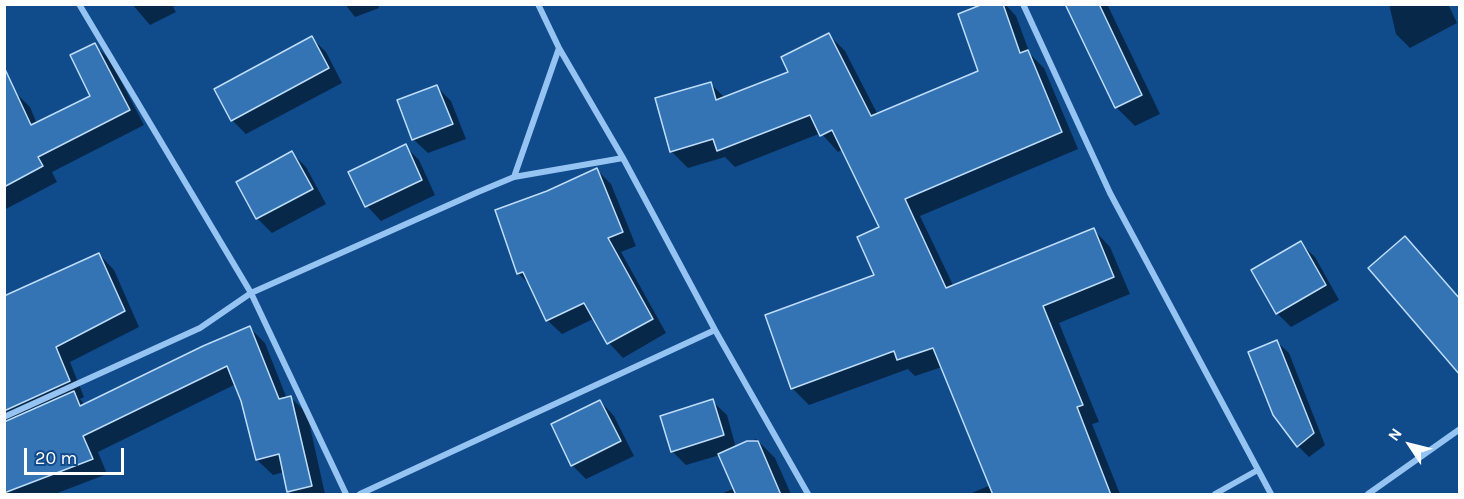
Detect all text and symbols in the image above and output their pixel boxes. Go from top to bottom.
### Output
north arrow [1380,415,1440,475]
text: N [1384,424,1406,445]
scale bar [27,436,128,474]
text: 20 m [35,447,77,469]

